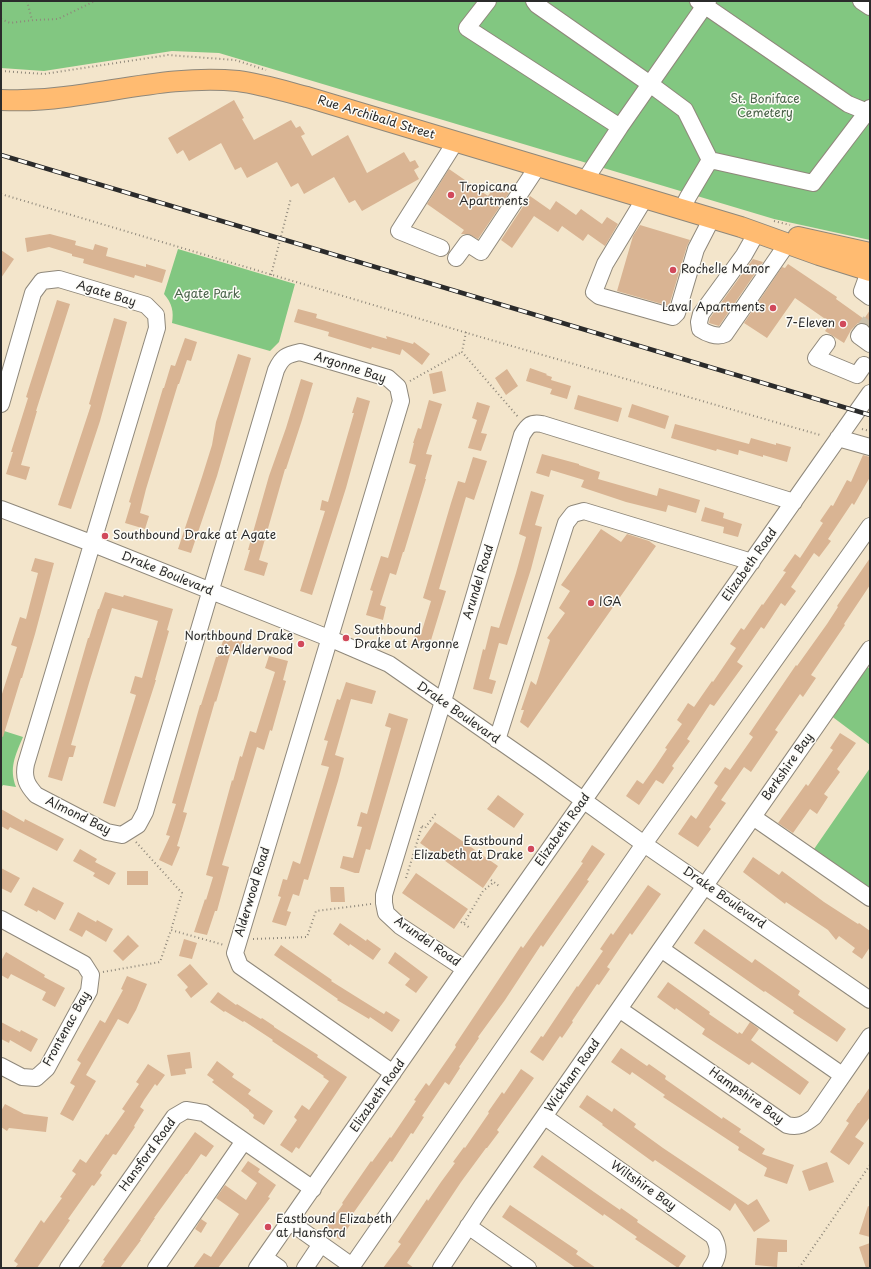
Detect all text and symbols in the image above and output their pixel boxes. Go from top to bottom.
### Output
street label: Rue Archibald Street [316,93,436,143]
park label: St. Boniface Cemetery [730,93,800,121]
place label: Tropicana Apartments [459,181,528,209]
marker: Tropicana Apartments [446,190,456,200]
place label: Rochelle Manor [681,263,770,277]
marker: Rochelle Manor [668,265,678,275]
street label: Agate Bay [75,278,137,310]
park label: Agate Park [174,288,240,302]
place label: Laval Apartments [662,301,765,315]
marker: Laval Apartments [768,303,778,313]
place label: 7-Eleven [786,317,835,331]
marker: 7-Eleven [838,319,848,329]
street label: Argonne Bay [312,350,388,386]
street label: Elizabeth Road [720,526,780,604]
place label: Southbound Drake at Agate [113,529,276,543]
marker: Southbound Drake at Agate [100,531,110,541]
street label: Arundel Road [461,543,497,621]
street label: Drake Boulevard [119,549,215,599]
place label: IGA [599,596,622,610]
marker: IGA [586,598,596,608]
place label: Southbound Drake at Argonne [354,624,459,652]
place label: Northbound Drake at Alderwood [184,630,293,658]
marker: Southbound Drake at Argonne [341,633,351,643]
marker: Northbound Drake at Alderwood [296,639,306,649]
street label: Drake Boulevard [414,679,502,747]
street label: Berkshire Bay [759,730,817,804]
street label: Elizabeth Road [533,791,593,869]
street label: Almond Bay [43,794,113,838]
place label: Eastbound Elizabeth at Drake [414,835,523,863]
marker: Eastbound Elizabeth at Drake [526,844,536,854]
street label: Alderwood Road [232,845,274,939]
street label: Drake Boulevard [680,864,768,932]
street label: Arundel Road [391,914,463,970]
street label: Frontenac Bay [40,989,94,1069]
street label: Wickham Road [542,1037,604,1115]
street label: Elizabeth Road [348,1057,408,1135]
street label: Hampshire Bay [706,1065,786,1127]
street label: Hansford Road [117,1116,179,1194]
street label: Wiltshire Bay [607,1158,679,1214]
place label: Eastbound Elizabeth at Hansford [276,1213,392,1241]
marker: Eastbound Elizabeth at Hansford [263,1222,273,1232]

